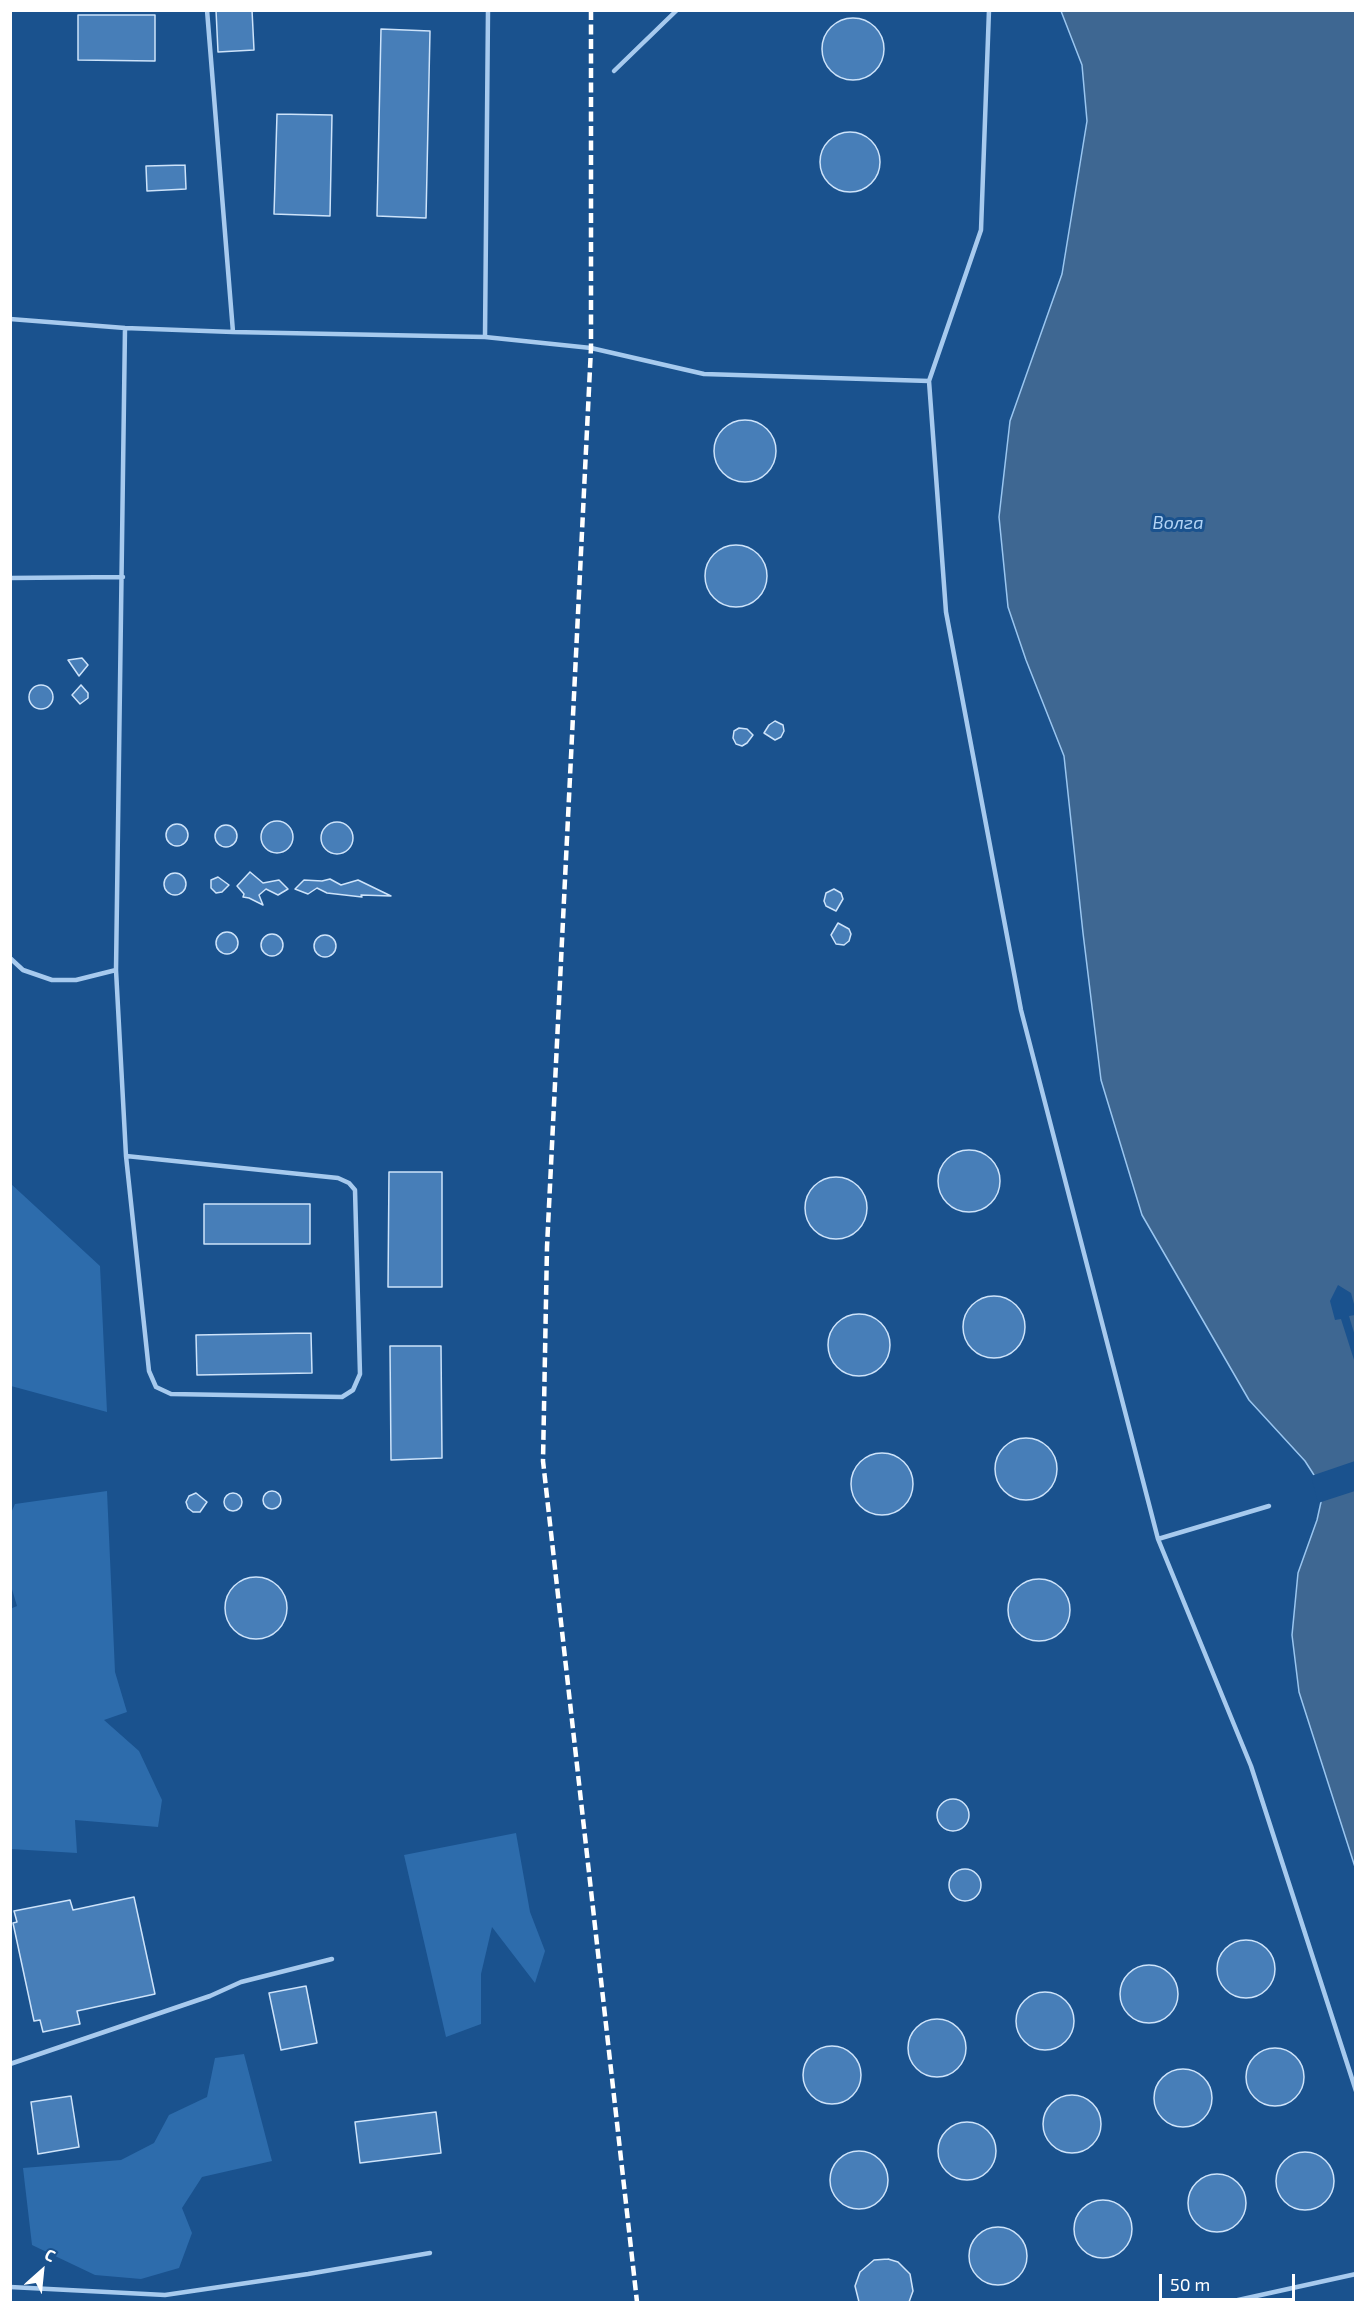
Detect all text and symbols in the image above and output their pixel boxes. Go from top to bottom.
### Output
water label: Волга [1153,512,1203,534]
north arrow [12,2241,72,2301]
text: С [42,2244,59,2265]
scale bar [1162,2262,1298,2300]
text: 50 m [1170,2273,1210,2295]

